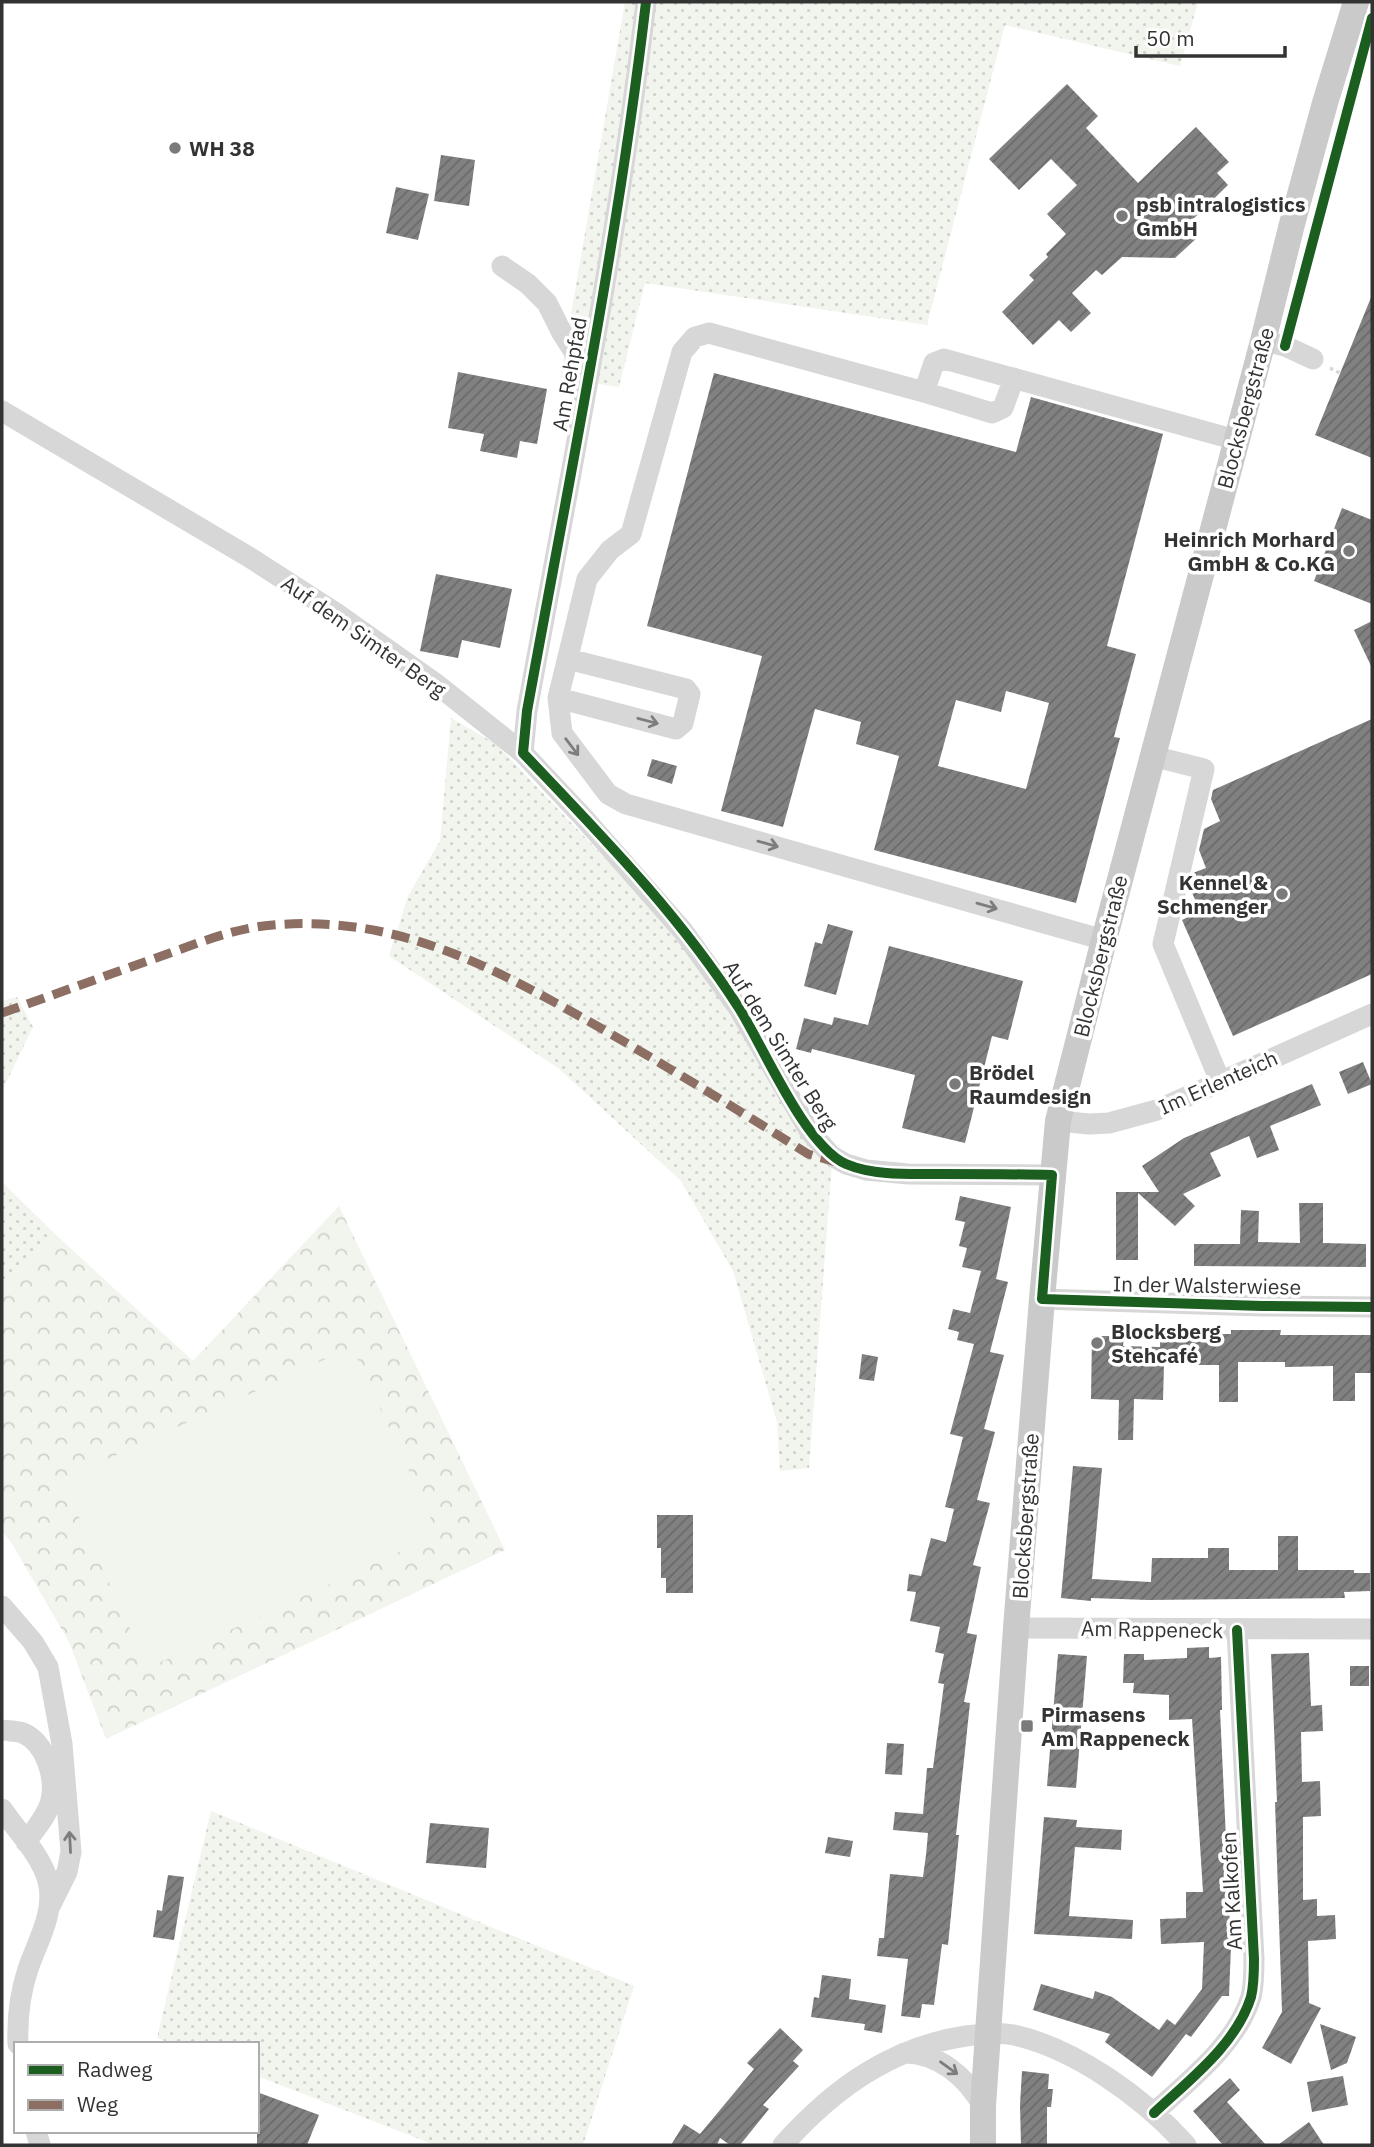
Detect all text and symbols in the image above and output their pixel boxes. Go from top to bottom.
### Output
scale bar [1136,14,1285,58]
text: 50 m [1146,24,1195,52]
place label: WH 38 [189,134,255,162]
marker: WH 38 [167,140,183,156]
place label: psb intralogistics GmbH [1136,190,1306,242]
marker: psb intralogistics GmbH [1114,208,1130,224]
street label: Am Rehpfad [545,315,593,433]
street label: Blocksbergstraße [1210,324,1280,492]
place label: Heinrich Morhard GmbH & Co.KG [1163,525,1335,577]
marker: Heinrich Morhard GmbH & Co.KG [1341,543,1357,559]
street label: Auf dem Simter Berg [276,569,452,703]
one-way arrow [636,715,659,728]
one-way arrow [565,737,580,756]
one-way arrow [757,839,779,852]
place label: Kennel & Schmenger [1157,868,1269,920]
street label: Blocksbergstraße [1066,872,1134,1040]
marker: Kennel & Schmenger [1274,886,1290,902]
one-way arrow [976,901,998,914]
street label: Auf dem Simter Berg [717,955,845,1135]
street label: Im Erlenteich [1154,1043,1282,1121]
place label: Brödel Raumdesign [969,1058,1091,1110]
marker: Brödel Raumdesign [947,1076,963,1092]
street label: In der Walsterwiese [1113,1269,1301,1301]
place label: Blocksberg Stehcafé [1111,1317,1221,1369]
marker: Blocksberg Stehcafé [1089,1335,1105,1351]
street label: Blocksbergstraße [1005,1432,1045,1600]
street label: Am Rappeneck [1081,1614,1223,1644]
place label: Pirmasens Am Rappeneck [1041,1700,1191,1752]
marker: Pirmasens Am Rappeneck [1019,1718,1035,1734]
one-way arrow [64,1831,77,1854]
street label: Am Kalkofen [1214,1831,1248,1951]
legend [14,2042,259,2133]
text: Radweg [77,2055,152,2083]
one-way arrow [939,2061,958,2076]
text: Weg [77,2090,118,2118]

